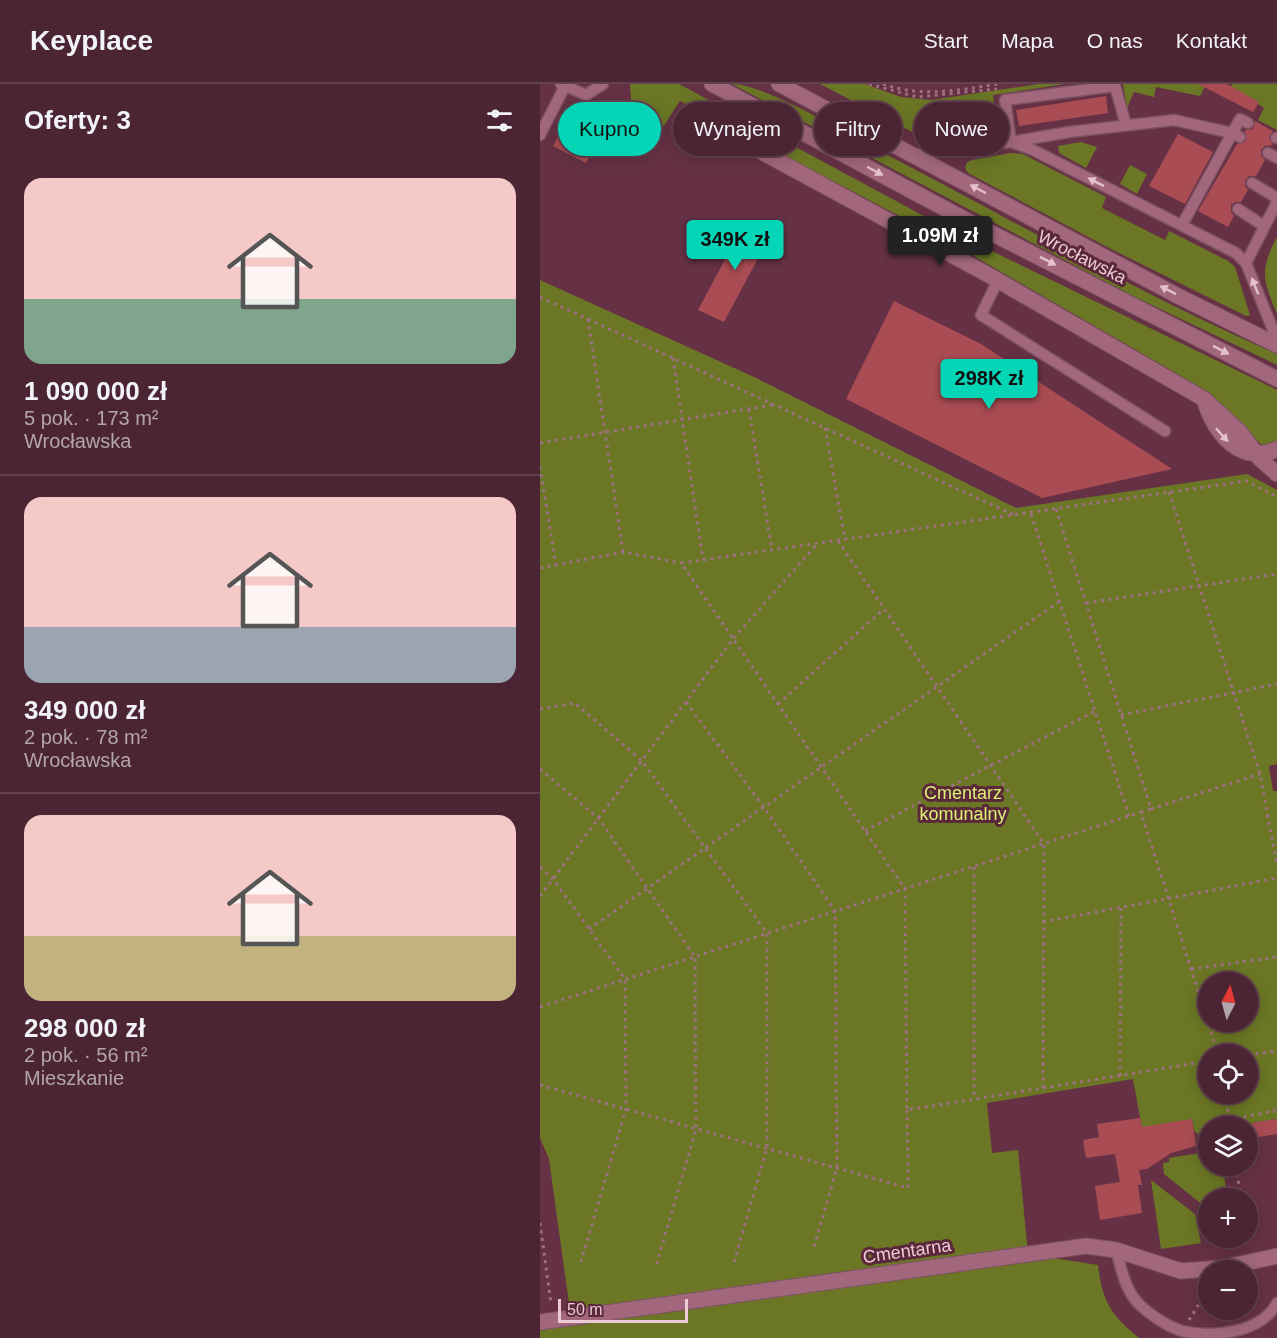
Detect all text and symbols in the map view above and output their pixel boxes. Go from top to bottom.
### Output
text: Keyplace [30,25,153,56]
text: Start [924,29,968,52]
text: Mapa [1001,29,1054,52]
text: O nas [1087,29,1143,52]
text: Kontakt [1176,29,1247,52]
chip: Kupno [558,102,661,156]
chip: Wynajem [673,102,802,156]
chip: Filtry [814,102,902,156]
chip: Nowe [914,102,1009,156]
icon: filters [483,104,516,137]
text: Oferty: 3 [24,105,131,135]
one-way arrow [867,166,884,176]
one-way arrow [1088,177,1105,187]
one-way arrow [969,184,986,194]
pin: 1.09M zł [878,216,1002,267]
icon: home [216,217,324,325]
pin: 349K zł [680,220,790,271]
text: 1.09M zł [902,224,978,246]
street label: Wrocławska [1034,226,1130,288]
text: 349K zł [701,228,769,250]
one-way arrow [1039,257,1056,266]
one-way arrow [1250,277,1259,295]
one-way arrow [1160,285,1177,295]
one-way arrow [1212,345,1230,355]
pin: 298K zł [934,359,1044,410]
text: 298K zł [955,367,1023,389]
text: 1 090 000 zł [24,376,167,406]
text: 5 pok. · 173 m² [24,407,159,429]
one-way arrow [1215,427,1228,442]
text: Wrocławska [24,430,131,452]
icon: home [216,536,324,644]
text: 349 000 zł [24,695,145,725]
text: 2 pok. · 78 m² [24,726,147,748]
text: Wrocławska [24,749,131,771]
park label: Cmentarz komunalny [919,783,1007,824]
icon: home [216,854,324,962]
north arrow [1198,972,1258,1032]
map controls [1198,972,1258,1320]
text: 298 000 zł [24,1013,145,1043]
text: 2 pok. · 56 m² [24,1044,147,1066]
button: locate [1198,1044,1258,1104]
text: Mieszkanie [24,1067,124,1089]
button: layers [1198,1116,1258,1176]
button: + [1198,1188,1258,1248]
street label: Cmentarna [862,1235,953,1267]
button: − [1198,1260,1258,1320]
scale bar [558,1296,688,1324]
text: 50 m [567,1301,603,1318]

